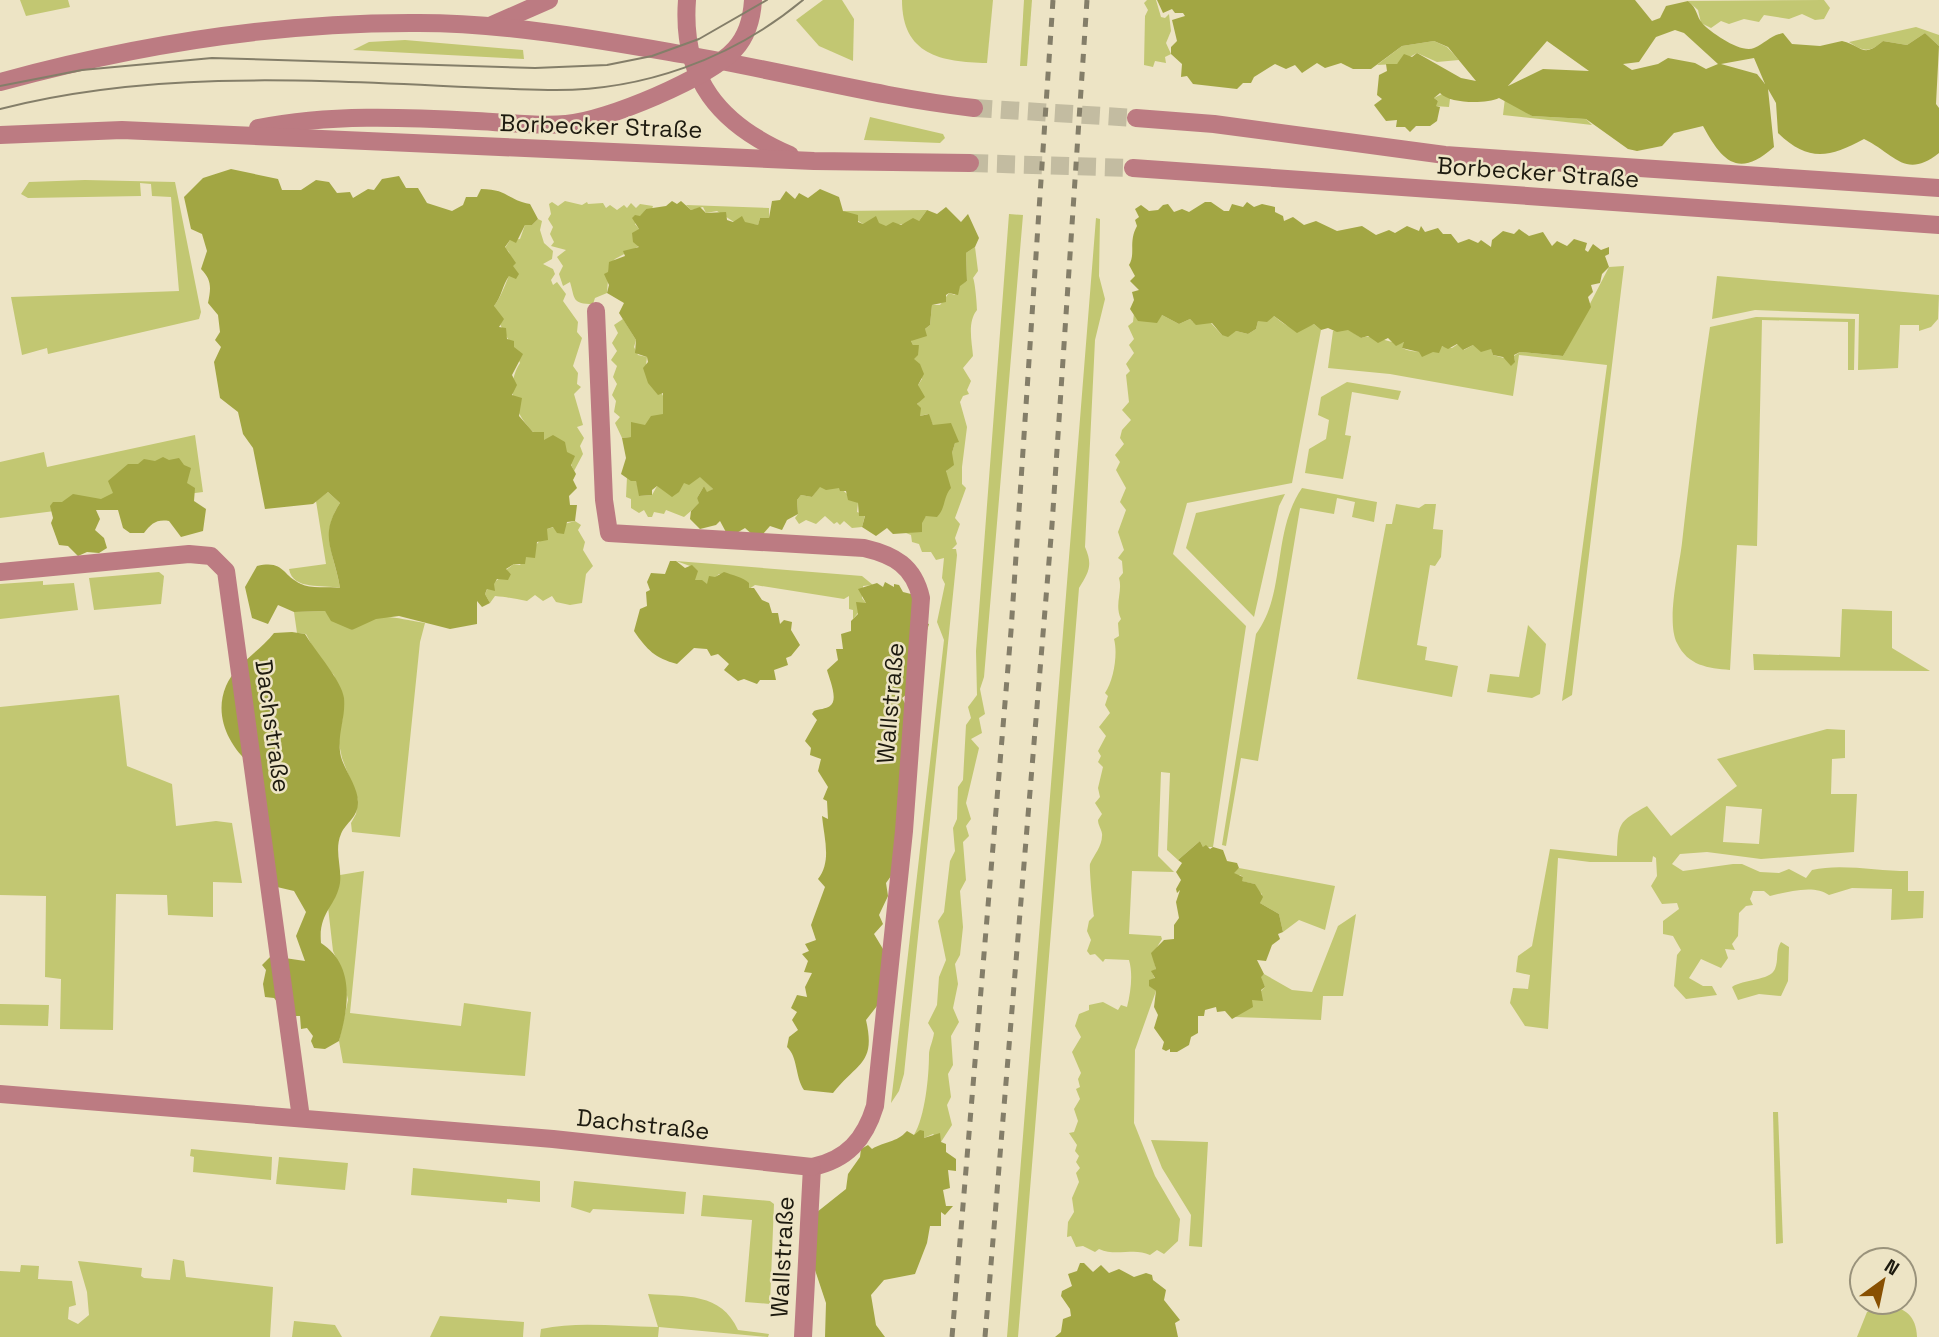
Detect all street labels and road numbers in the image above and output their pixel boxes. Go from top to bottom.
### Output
street label: Borbecker Straße [499,107,703,145]
street label: Borbecker Straße [1436,149,1640,195]
street label: Wallstraße [869,641,911,765]
street label: Dachstraße [248,658,298,794]
street label: Dachstraße [575,1102,711,1146]
street label: Wallstraße [763,1196,801,1318]

